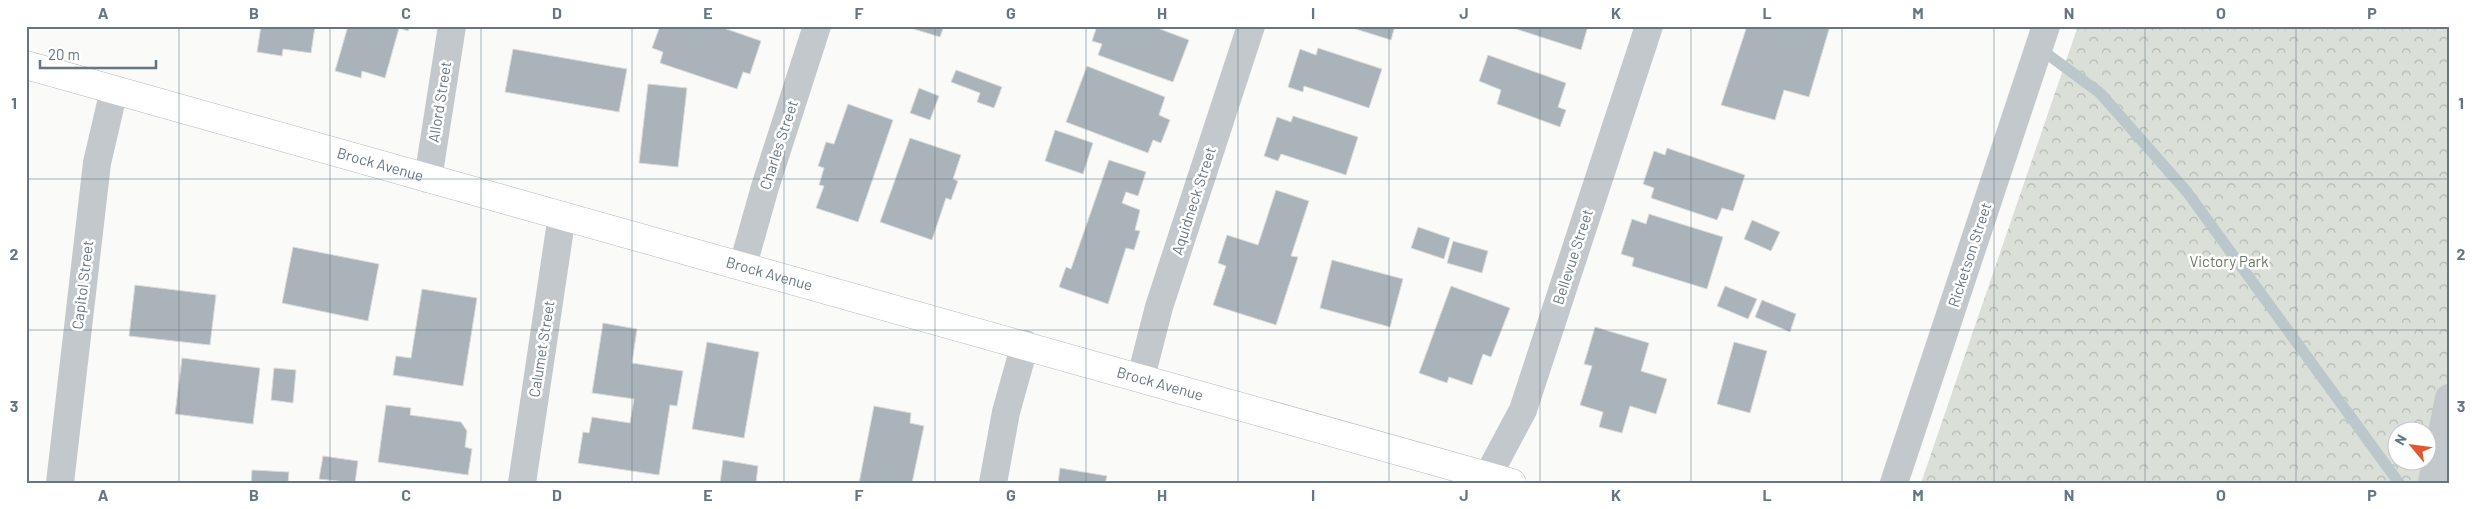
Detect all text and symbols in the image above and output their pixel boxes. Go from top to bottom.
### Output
text: A [98,3,109,22]
text: B [249,3,259,22]
text: C [401,3,411,22]
text: D [552,3,562,22]
text: E [703,3,713,22]
text: F [855,3,864,22]
text: G [1006,3,1016,22]
text: H [1157,3,1167,22]
text: I [1311,3,1315,22]
text: J [1459,3,1469,22]
text: K [1611,3,1621,22]
text: L [1762,3,1772,22]
text: M [1912,3,1924,22]
text: N [2064,3,2074,22]
text: O [2216,3,2226,22]
text: P [2367,3,2377,22]
scale bar [40,38,156,70]
text: 20 m [48,45,80,63]
street label: Allord Street [424,60,454,144]
text: 1 [11,93,17,112]
text: 1 [2458,93,2464,112]
street label: Charles Street [755,98,801,192]
street label: Brock Avenue [335,143,426,184]
street label: Aquidneck Street [1167,144,1219,257]
street label: Ricketson Street [1944,200,1994,309]
street label: Bellevue Street [1548,207,1596,307]
street label: Capitol Street [68,239,96,330]
text: 2 [10,244,19,263]
text: 2 [2457,244,2466,263]
street label: Brock Avenue [724,252,815,294]
park label: Victory Park [2189,252,2269,270]
street label: Calumet Street [524,299,558,399]
street label: Brock Avenue [1115,362,1206,404]
text: 3 [10,396,18,415]
text: 3 [2457,396,2465,415]
north arrow [2388,422,2438,472]
text: N [2391,431,2410,448]
text: A [98,485,109,504]
text: B [249,485,259,504]
text: C [401,485,411,504]
text: D [552,485,562,504]
text: E [703,485,713,504]
text: F [855,485,864,504]
text: G [1006,485,1016,504]
text: H [1157,485,1167,504]
text: I [1311,485,1315,504]
text: J [1459,485,1469,504]
text: K [1611,485,1621,504]
text: L [1762,485,1772,504]
text: M [1912,485,1924,504]
text: N [2064,485,2074,504]
text: O [2216,485,2226,504]
text: P [2367,485,2377,504]

